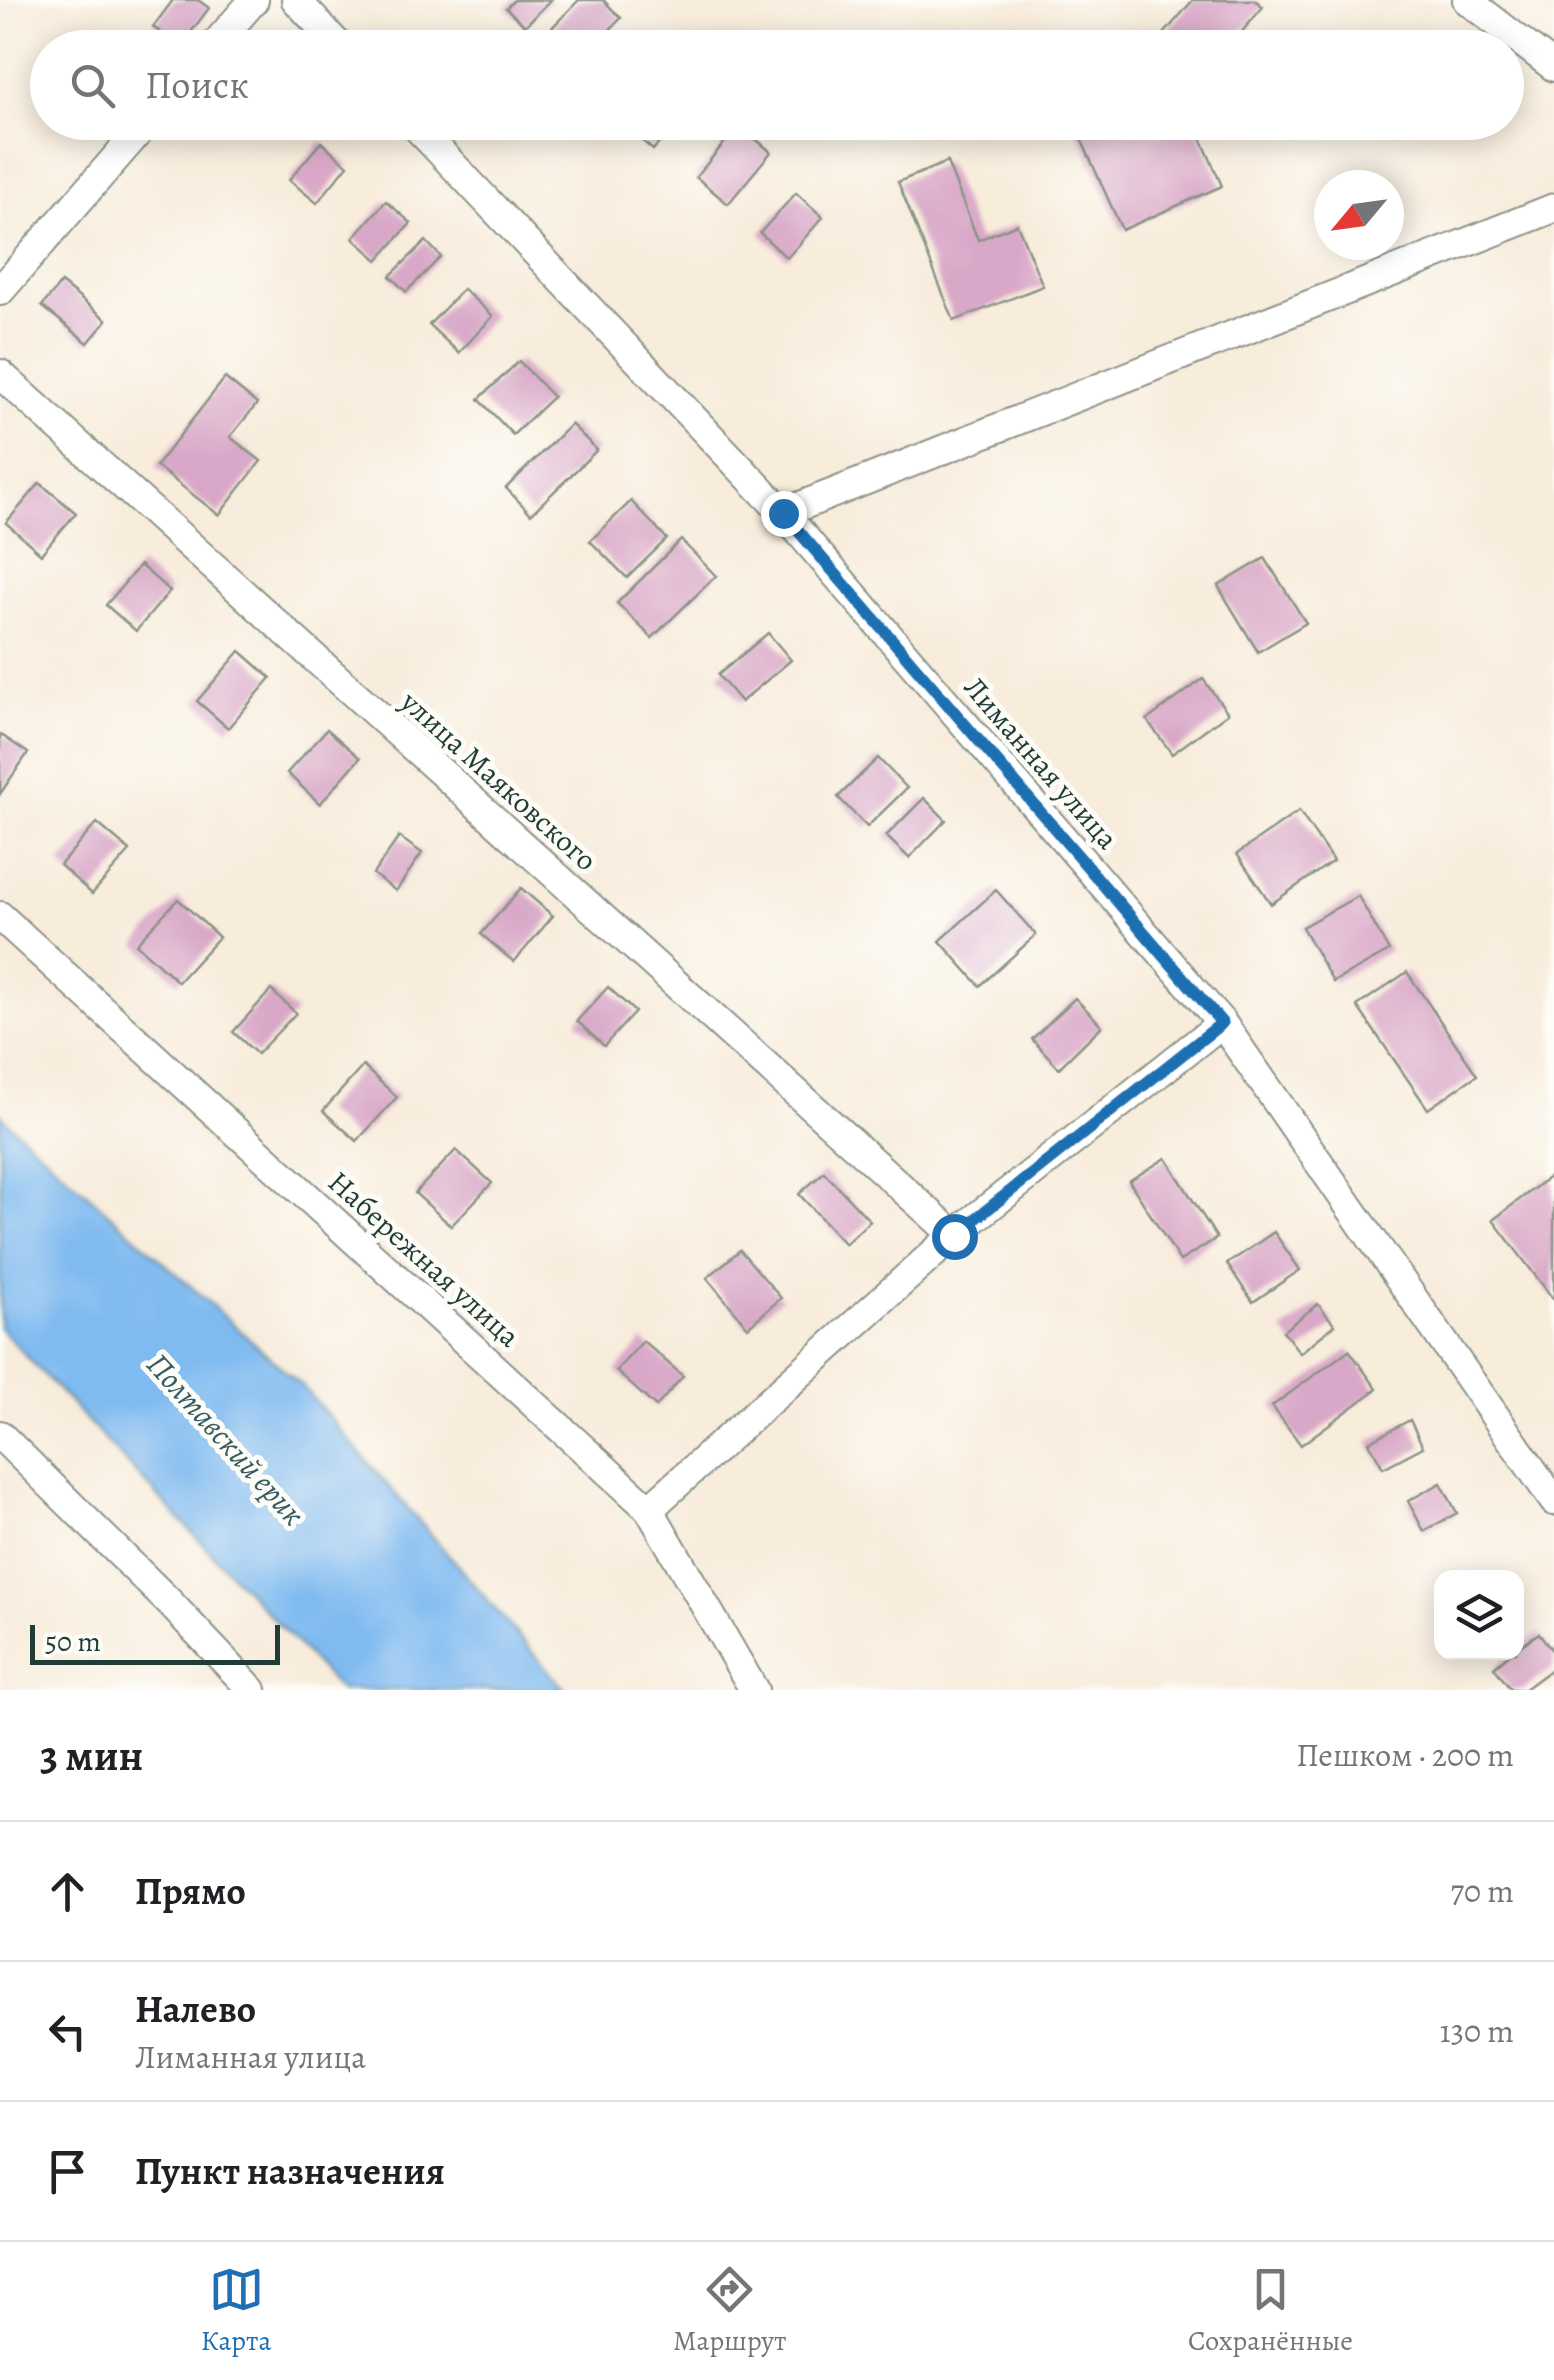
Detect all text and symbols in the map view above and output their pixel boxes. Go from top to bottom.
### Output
search box [30,30,1524,140]
icon: search [65,58,120,113]
text: Поиск [145,59,249,111]
north arrow [1314,170,1404,260]
route end [761,491,807,537]
street label: Лиманная улица [955,668,1127,858]
street label: улица Маяковского [392,681,606,880]
street label: Набережная улица [320,1162,529,1356]
route start [932,1214,978,1260]
water label: Полтавский ерик [137,1343,315,1535]
map controls [1434,1570,1524,1660]
button: layers [1434,1570,1524,1660]
scale bar [30,1620,280,1664]
text: 50 m [45,1623,101,1661]
text: 3 мин [40,1727,143,1784]
text: Пешком · 200 m [1296,1733,1514,1777]
icon: ahead [40,1864,95,1919]
text: Прямо [135,1865,246,1917]
text: 70 m [1451,1869,1514,1913]
text: Налево [135,1983,256,2035]
icon: left [40,2004,95,2059]
text: 130 m [1440,2009,1514,2053]
text: Лиманная улица [135,2035,366,2079]
icon: arrive [40,2144,95,2199]
text: Пункт назначения [135,2145,445,2197]
tab: Карта [201,2262,271,2360]
tab: Маршрут [673,2262,786,2360]
tab: Сохранённые [1188,2262,1353,2360]

